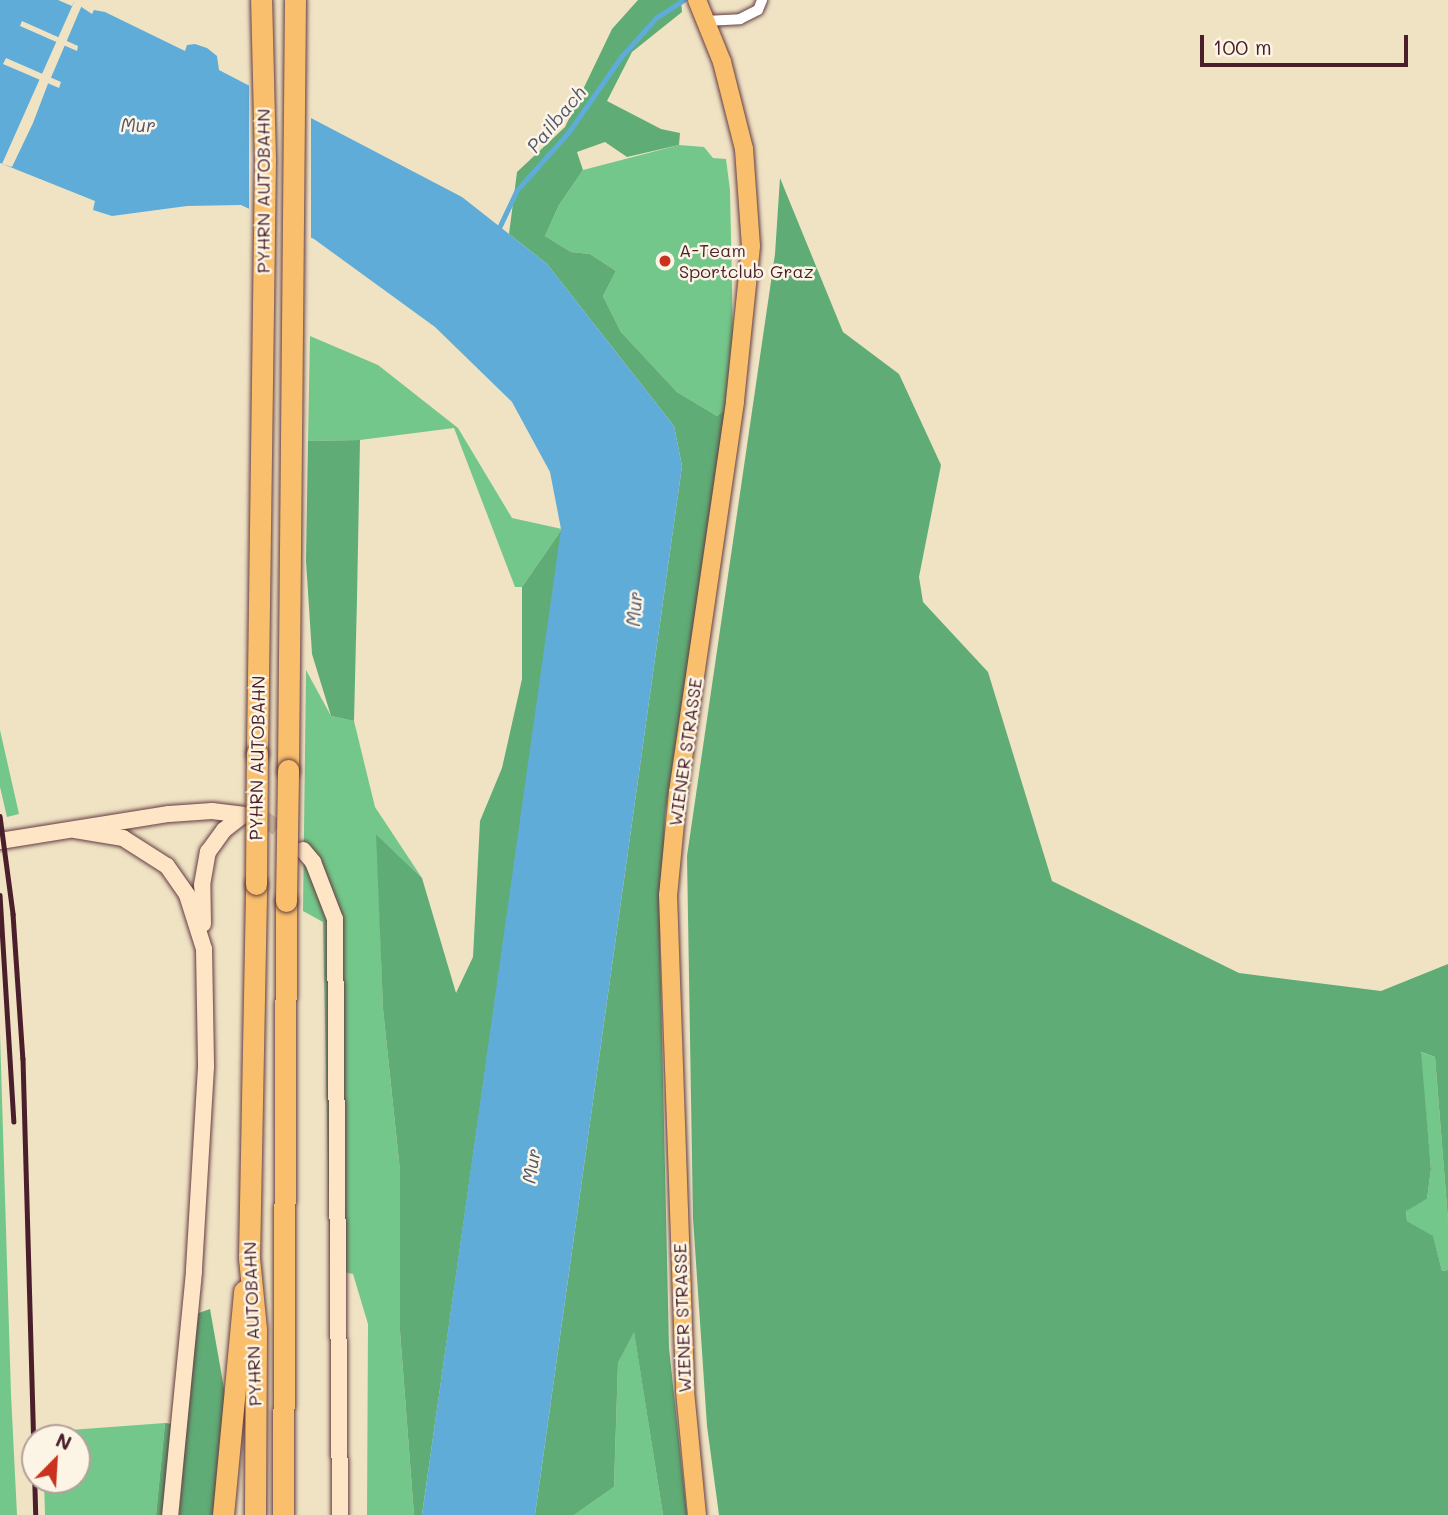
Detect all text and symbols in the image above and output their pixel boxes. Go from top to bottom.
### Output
scale bar [1203,21,1411,65]
text: 100 m [1213,33,1272,60]
water label: Pailbach [522,81,590,157]
street label: PYHRN AUTOBAHN [252,109,274,273]
water label: Mur [120,114,156,136]
place label: A-Team Sportclub Graz [679,240,814,282]
marker: A-Team Sportclub Graz [657,253,673,269]
water label: Mur [621,591,647,627]
street label: PYHRN AUTOBAHN [245,675,269,841]
street label: WIENER STRASSE [664,676,706,828]
water label: Mur [517,1147,545,1185]
street label: PYHRN AUTOBAHN [238,1241,266,1407]
street label: WIENER STRASSE [669,1243,695,1393]
north arrow [21,1424,91,1494]
text: N [52,1427,76,1456]

